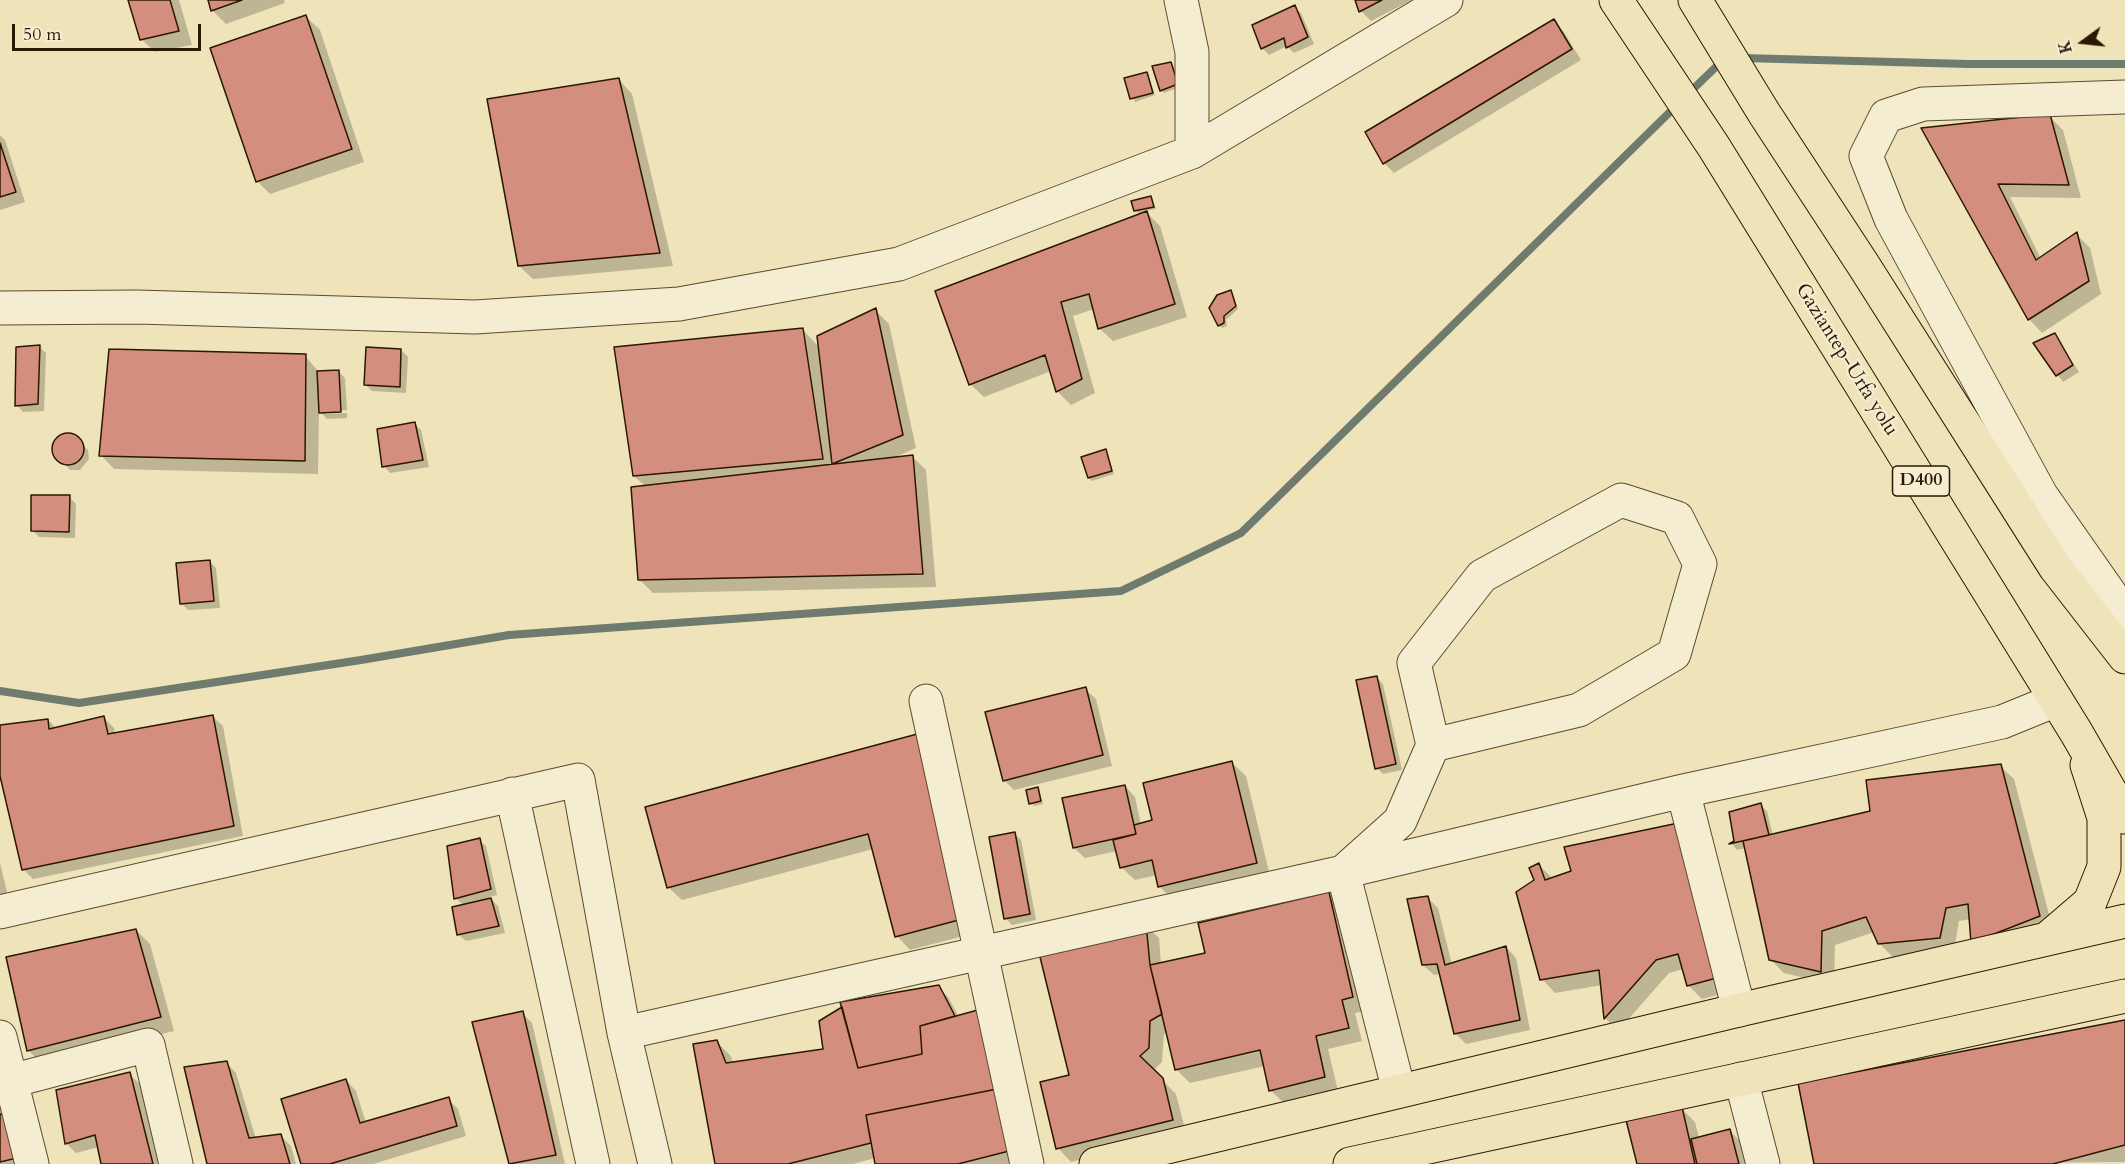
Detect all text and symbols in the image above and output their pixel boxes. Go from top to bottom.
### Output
scale bar [15,12,204,50]
north arrow [2053,12,2113,72]
text: 50 m [23,22,62,47]
text: K [2053,38,2078,56]
street label: Gaziantep-Urfa yolu [1789,279,1903,441]
road number: D400 [1892,466,1950,496]

